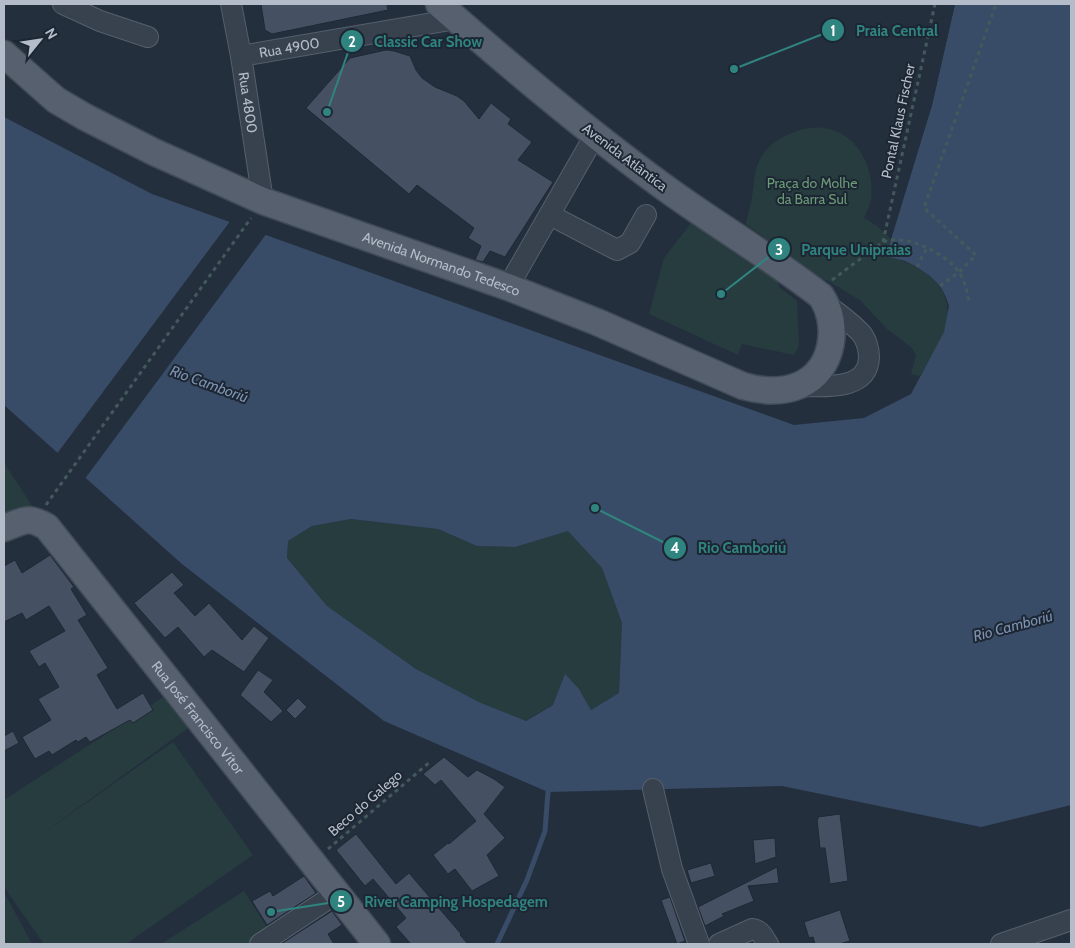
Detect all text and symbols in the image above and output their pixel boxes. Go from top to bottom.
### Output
north arrow [15,15,65,65]
callout: Praia Central [821,15,948,45]
text: 1 [830,22,836,40]
text: Praia Central [856,22,938,40]
text: N [41,25,62,42]
callout: Classic Car Show [339,26,493,56]
text: 2 [348,33,356,51]
text: Classic Car Show [374,33,482,51]
street label: Rua 4900 [258,34,321,62]
street label: Pontal Klaus Fischer [877,61,919,180]
street label: Rua 4800 [235,71,262,135]
street label: Avenida Atlântica [579,119,671,195]
park label: Praça do Molhe da Barra Sul [767,174,857,208]
street label: Avenida Normando Tedesco [360,228,523,300]
callout: Parque Unipraias [767,234,921,264]
text: 3 [775,241,783,259]
text: Parque Unipraias [801,241,911,259]
water label: Rio Camboriú [168,362,250,406]
callout: Rio Camboriú [663,533,796,563]
text: 4 [670,539,680,557]
text: Rio Camboriú [698,539,786,557]
water label: Rio Camboriú [971,607,1055,645]
street label: Rua José Francisco Vítor [148,657,249,778]
street label: Beco do Galego [324,766,406,840]
callout: River Camping Hospedagem [329,886,557,916]
text: 5 [337,893,345,911]
text: River Camping Hospedagem [364,893,548,911]

